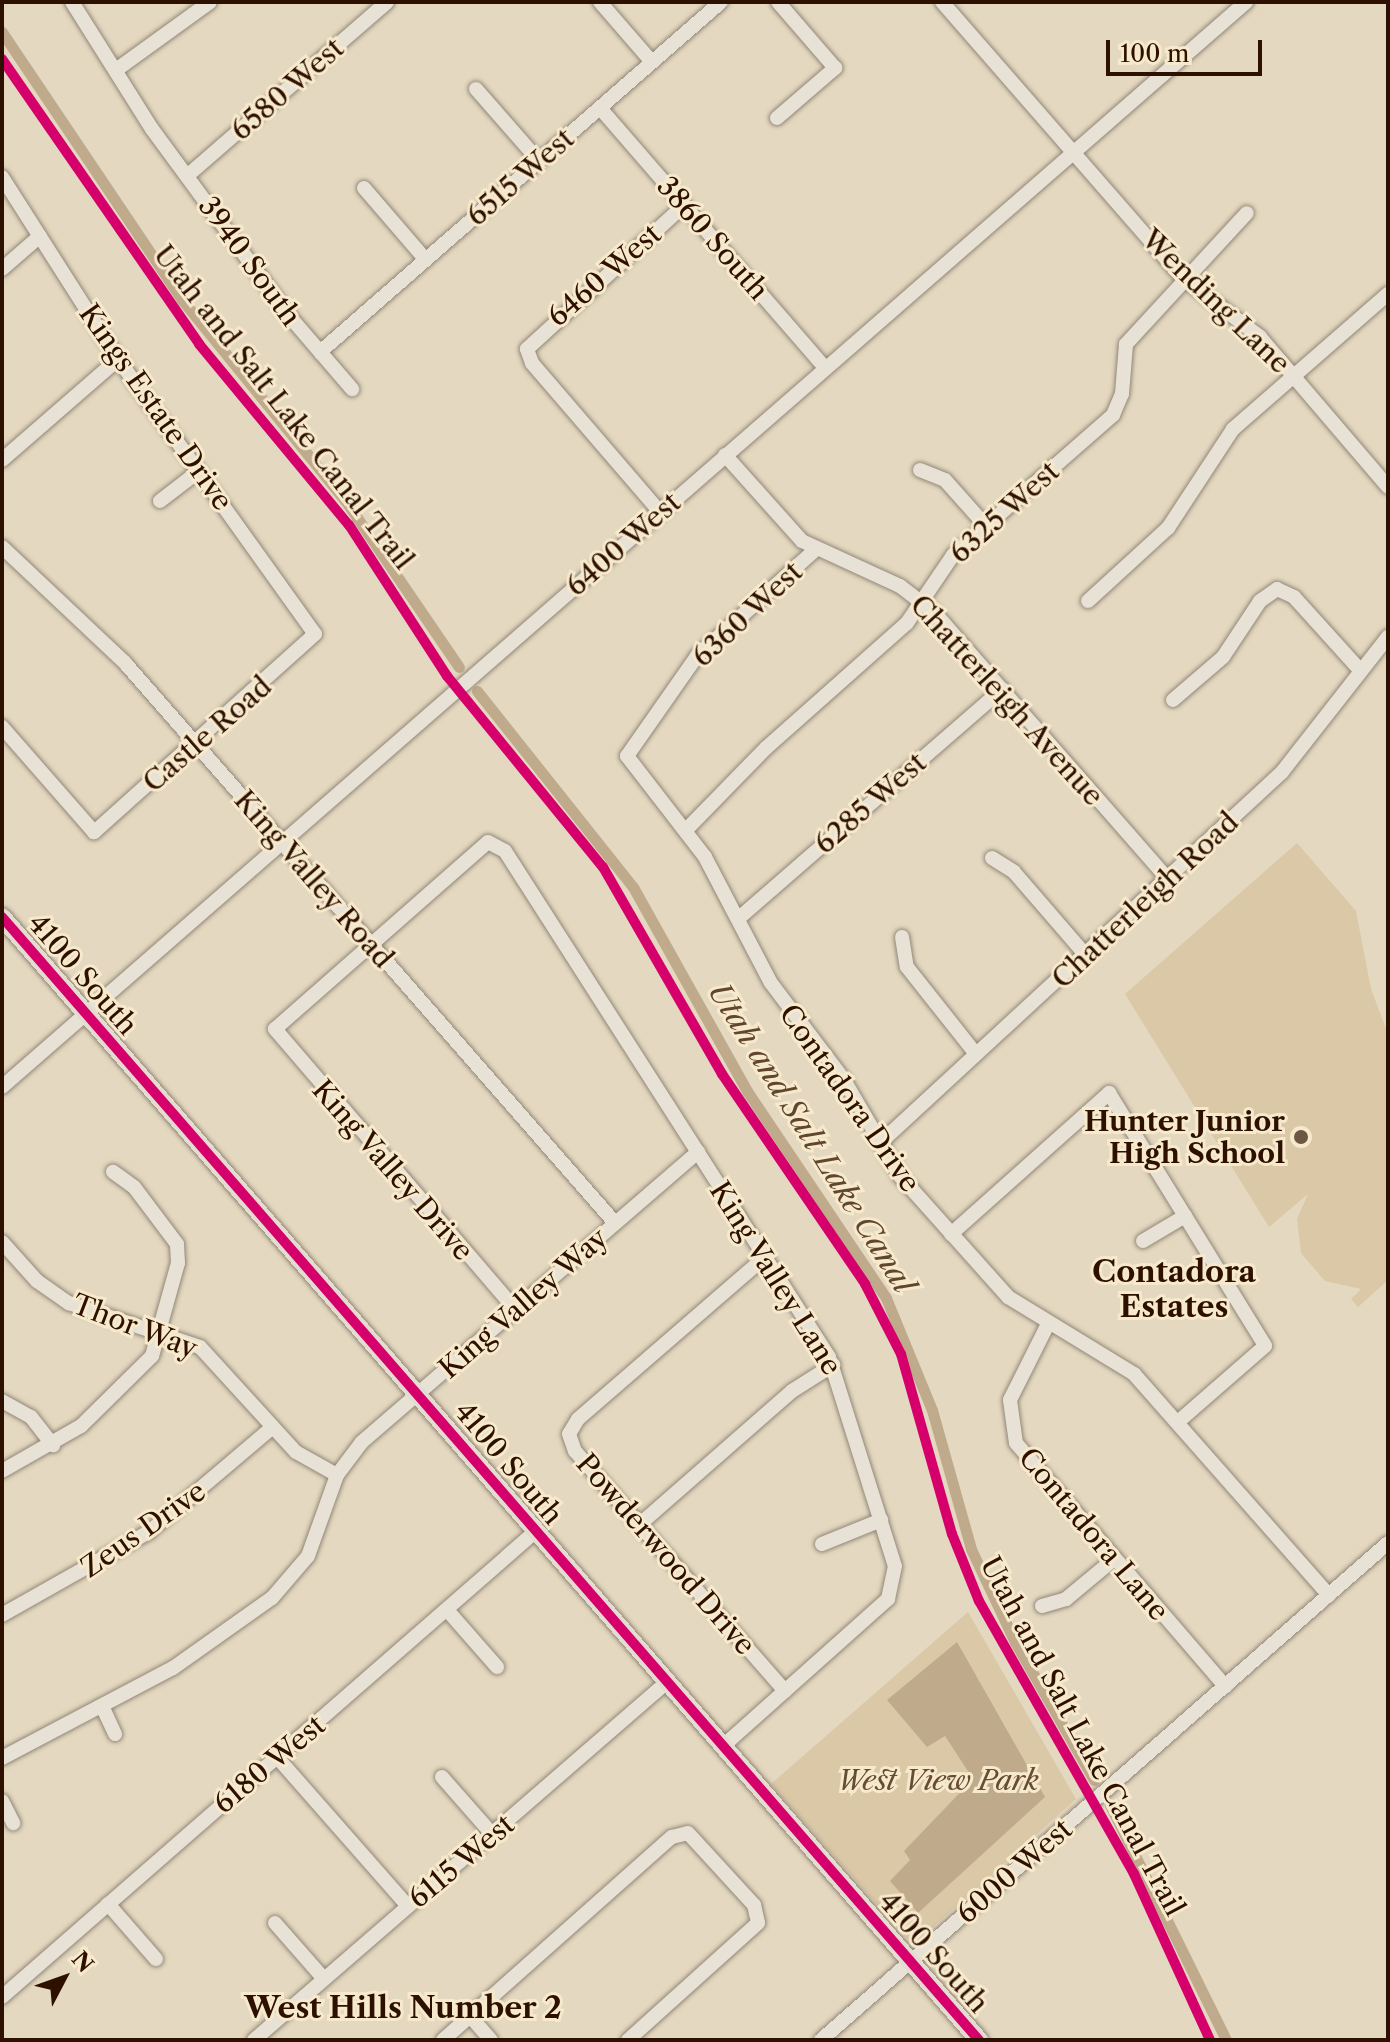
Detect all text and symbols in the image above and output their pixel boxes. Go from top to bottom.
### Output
scale bar [1110,24,1266,74]
street label: 6580 West [223,31,351,147]
text: 100 m [1120,39,1189,68]
street label: 6515 West [459,121,581,233]
street label: 3860 South [650,170,776,306]
street label: 3940 South [192,190,308,332]
street label: 6460 West [540,216,668,334]
street label: Wending Lane [1135,222,1297,380]
street label: Utah and Salt Lake Canal Trail [147,238,421,576]
street label: Kings Estate Drive [72,297,240,517]
street label: 6325 West [942,454,1066,570]
street label: 6400 West [559,485,687,603]
street label: 6360 West [685,554,809,674]
street label: Chatterleigh Avenue [903,587,1111,813]
street label: Castle Road [136,669,278,799]
street label: 6285 West [807,745,933,861]
street label: King Valley Road [227,782,401,976]
street label: Chatterleigh Road [1045,805,1245,995]
street label: 4100 South [21,907,145,1041]
water label: Utah and Salt Lake Canal [700,976,922,1300]
street label: Contadora Drive [773,998,927,1198]
street label: King Valley Drive [305,1072,481,1268]
place label: Hunter Junior High School [1084,1104,1285,1170]
marker: Hunter Junior High School [1292,1128,1310,1146]
street label: King Valley Lane [703,1174,849,1382]
street label: King Valley Way [431,1220,615,1386]
district label: Contadora Estates [1092,1254,1256,1324]
street label: Thor Way [67,1287,203,1365]
street label: 4100 South [448,1395,570,1531]
street label: Contadora Lane [1012,1441,1176,1627]
street label: Powderwood Drive [570,1447,762,1661]
street label: Zeus Drive [74,1474,212,1584]
street label: Utah and Salt Lake Canal Trail [974,1550,1192,1922]
street label: 6180 West [206,1707,332,1821]
park label: West View Park [837,1763,1039,1797]
street label: 6115 West [401,1807,521,1915]
street label: 6000 West [949,1811,1079,1931]
street label: 4100 South [872,1885,996,2019]
north arrow [24,1938,104,2018]
text: N [66,1946,99,1978]
district label: West Hills Number 2 [244,1990,562,2026]

